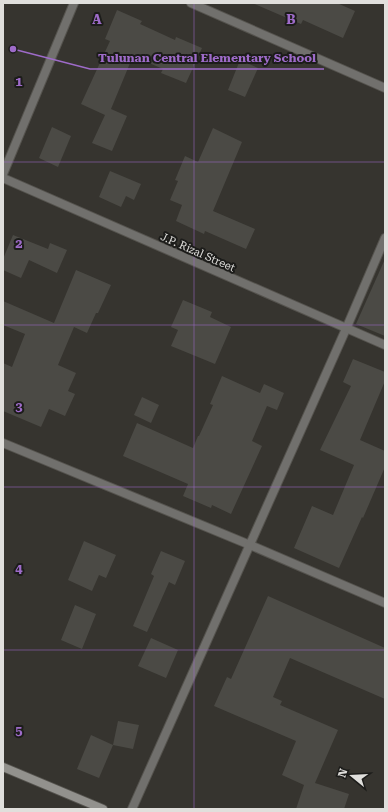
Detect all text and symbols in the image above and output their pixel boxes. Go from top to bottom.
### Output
text: A [92,12,102,27]
text: B [286,12,296,27]
callout: Tulunan Central Elementary School [90,45,324,69]
text: Tulunan Central Elementary School [98,51,316,65]
text: 1 [15,74,23,89]
street label: J.P. Rizal Street [159,230,237,275]
text: 2 [15,236,23,251]
text: 3 [15,399,23,414]
text: 4 [15,561,23,576]
text: 5 [15,723,23,738]
north arrow [332,756,372,796]
text: N [335,767,351,779]

